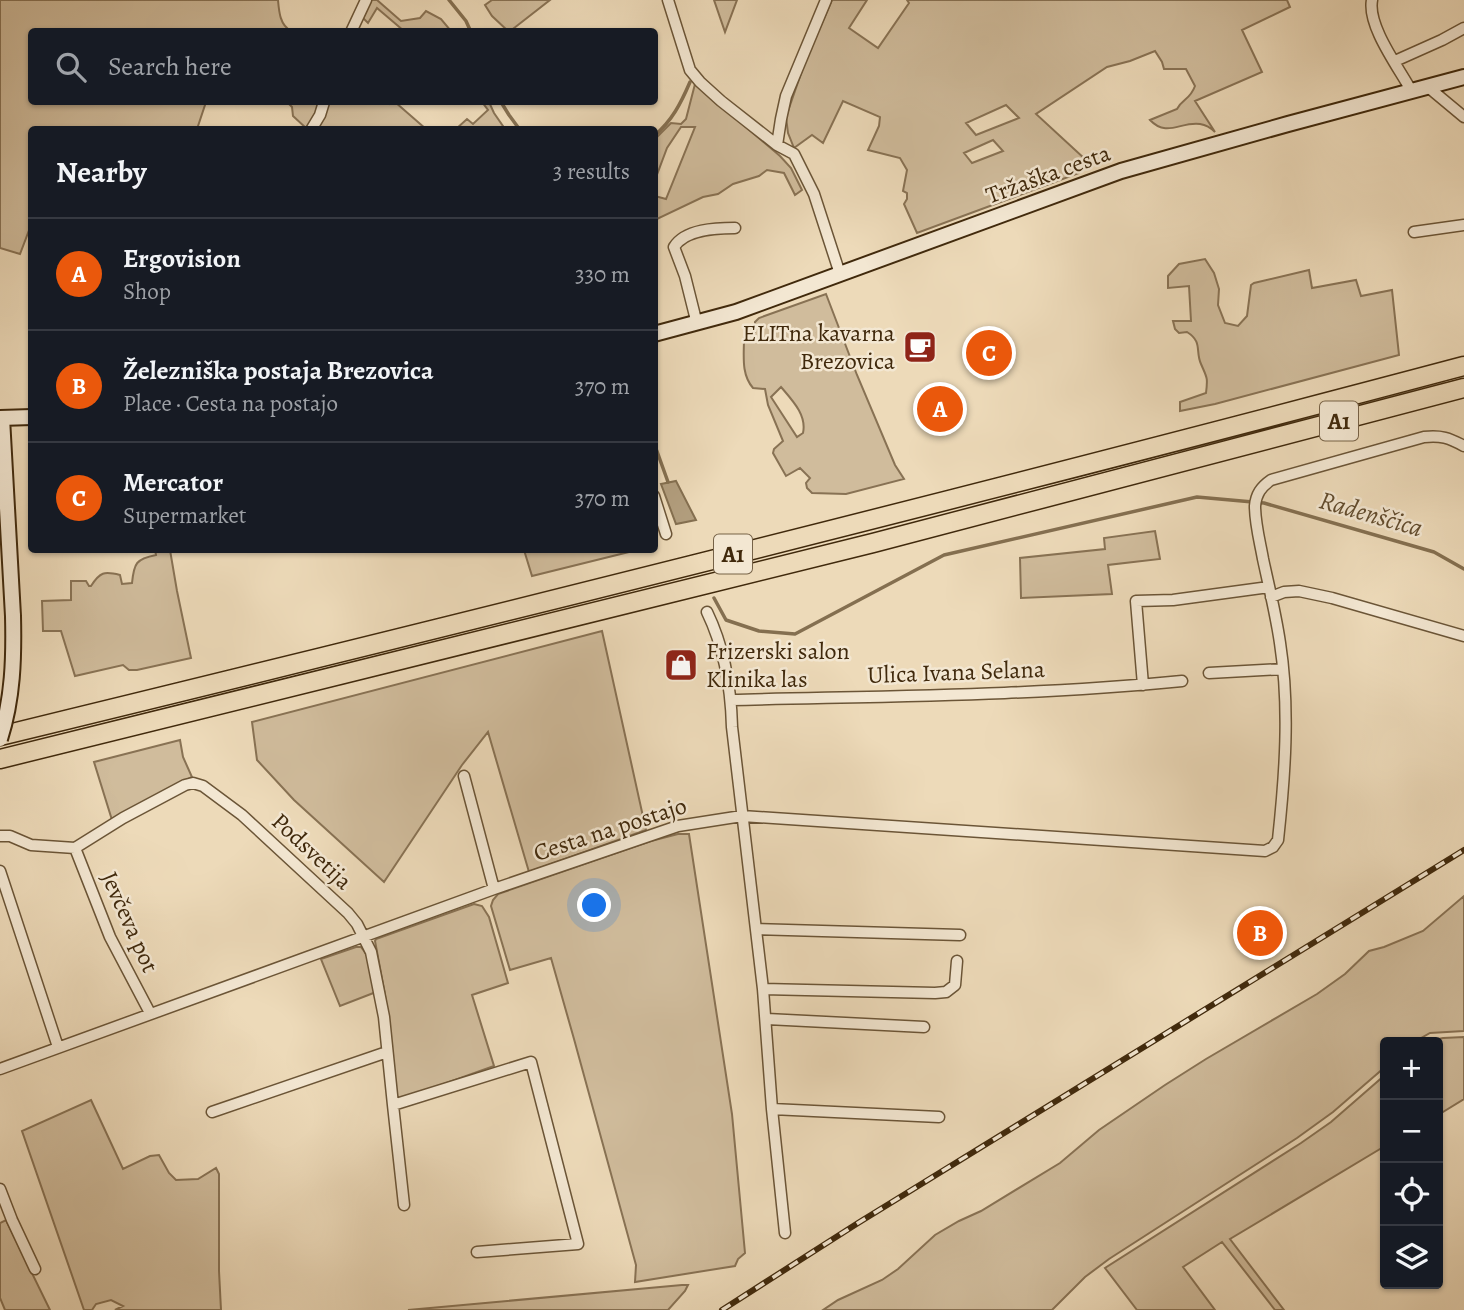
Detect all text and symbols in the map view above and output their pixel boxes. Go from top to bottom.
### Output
search box [28,28,658,105]
icon: search [52,48,90,86]
text: Search here [108,49,232,84]
street label: Tržaška cesta [981,136,1115,211]
text: Nearby [56,152,147,192]
text: 3 results [553,156,630,187]
text: Ergovision [123,241,241,276]
text: A [72,259,86,290]
text: 330 m [575,259,630,290]
text: Shop [123,276,171,307]
place label: ELITna kavarna Brezovica [742,317,896,377]
pin: C [966,327,1012,379]
cafe icon: ELITna kavarna Brezovica [901,328,939,366]
text: Železniška postaja Brezovica [123,353,434,388]
text: B [72,371,86,402]
text: 370 m [575,371,630,402]
pin: A [917,383,963,435]
text: Place · Cesta na postajo [123,388,338,419]
road number: A1 [1320,402,1358,440]
text: Mercator [123,465,223,500]
text: C [72,483,86,514]
text: 370 m [575,483,630,514]
water label: Radenščica [1315,483,1427,545]
text: Supermarket [123,500,246,531]
road number: A1 [714,534,752,574]
place label: Frizerski salon Klinika las [706,635,850,695]
shop icon: Frizerski salon Klinika las [662,646,700,684]
street label: Ulica Ivana Selana [867,653,1046,691]
street label: Cesta na postajo [529,789,691,869]
street label: Podsvetija [265,805,360,897]
street label: Jevčeva pot [94,866,166,978]
your location [577,888,611,922]
pin: B [1237,907,1283,959]
map controls [1380,1037,1443,1289]
button: + [1380,1037,1443,1100]
button: − [1380,1100,1443,1163]
button: locate [1380,1163,1443,1226]
button: layers [1380,1226,1443,1289]

